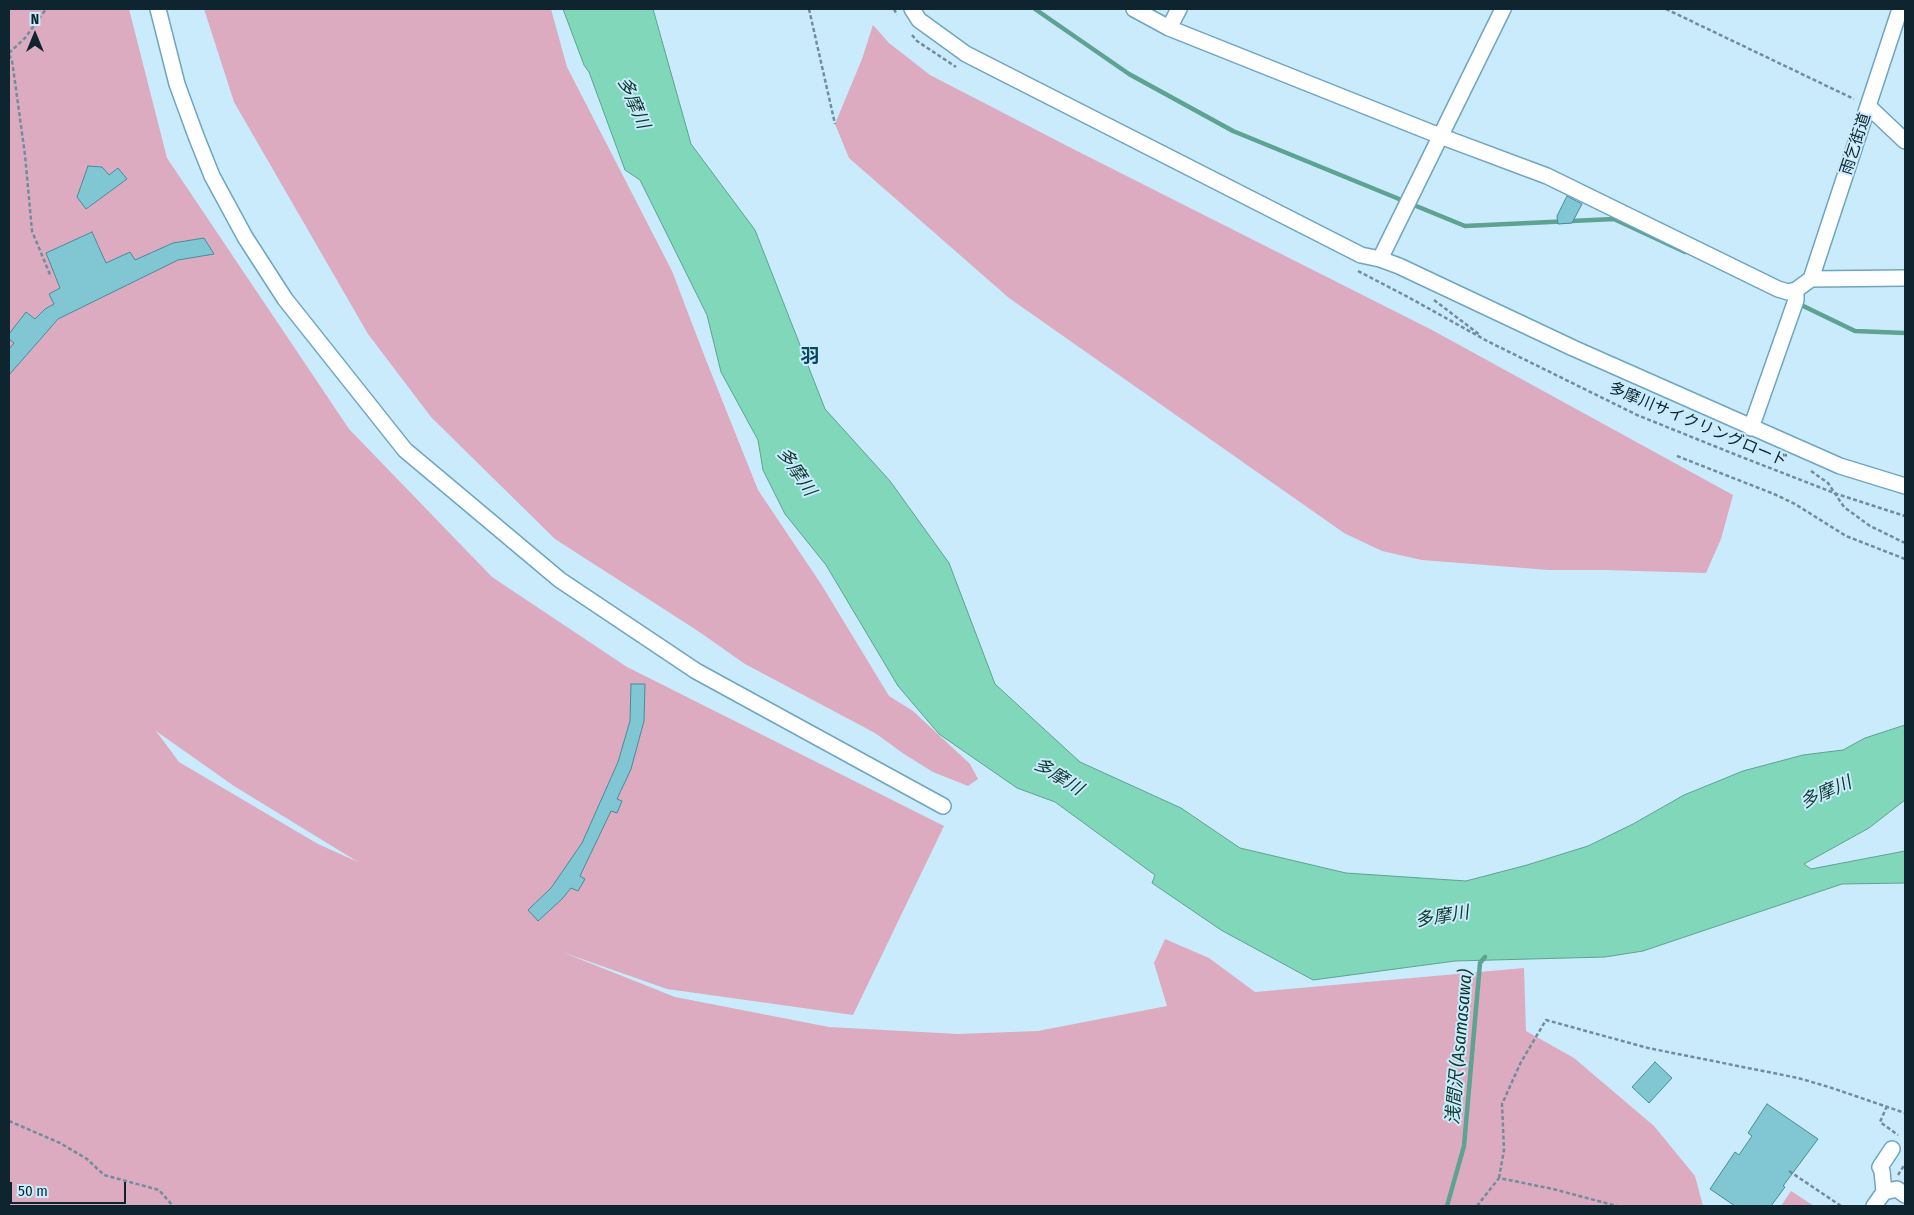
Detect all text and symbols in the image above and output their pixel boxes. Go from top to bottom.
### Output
north arrow [10,10,60,60]
text: N [31,11,39,28]
water label: 多摩川 [613,74,653,132]
street label: 雨乞街道 [1837,111,1875,177]
district label: 羽 [801,346,819,368]
street label: 多摩川サイクリングロード [1606,379,1790,471]
water label: 多摩川 [772,444,820,500]
water label: 多摩川 [1029,754,1087,800]
water label: 多摩川 [1797,772,1855,814]
water label: 多摩川 [1414,902,1470,932]
water label: 浅間沢 (Asamasawa) [1442,968,1478,1126]
scale bar [12,1172,129,1204]
text: 50 m [18,1182,48,1200]

